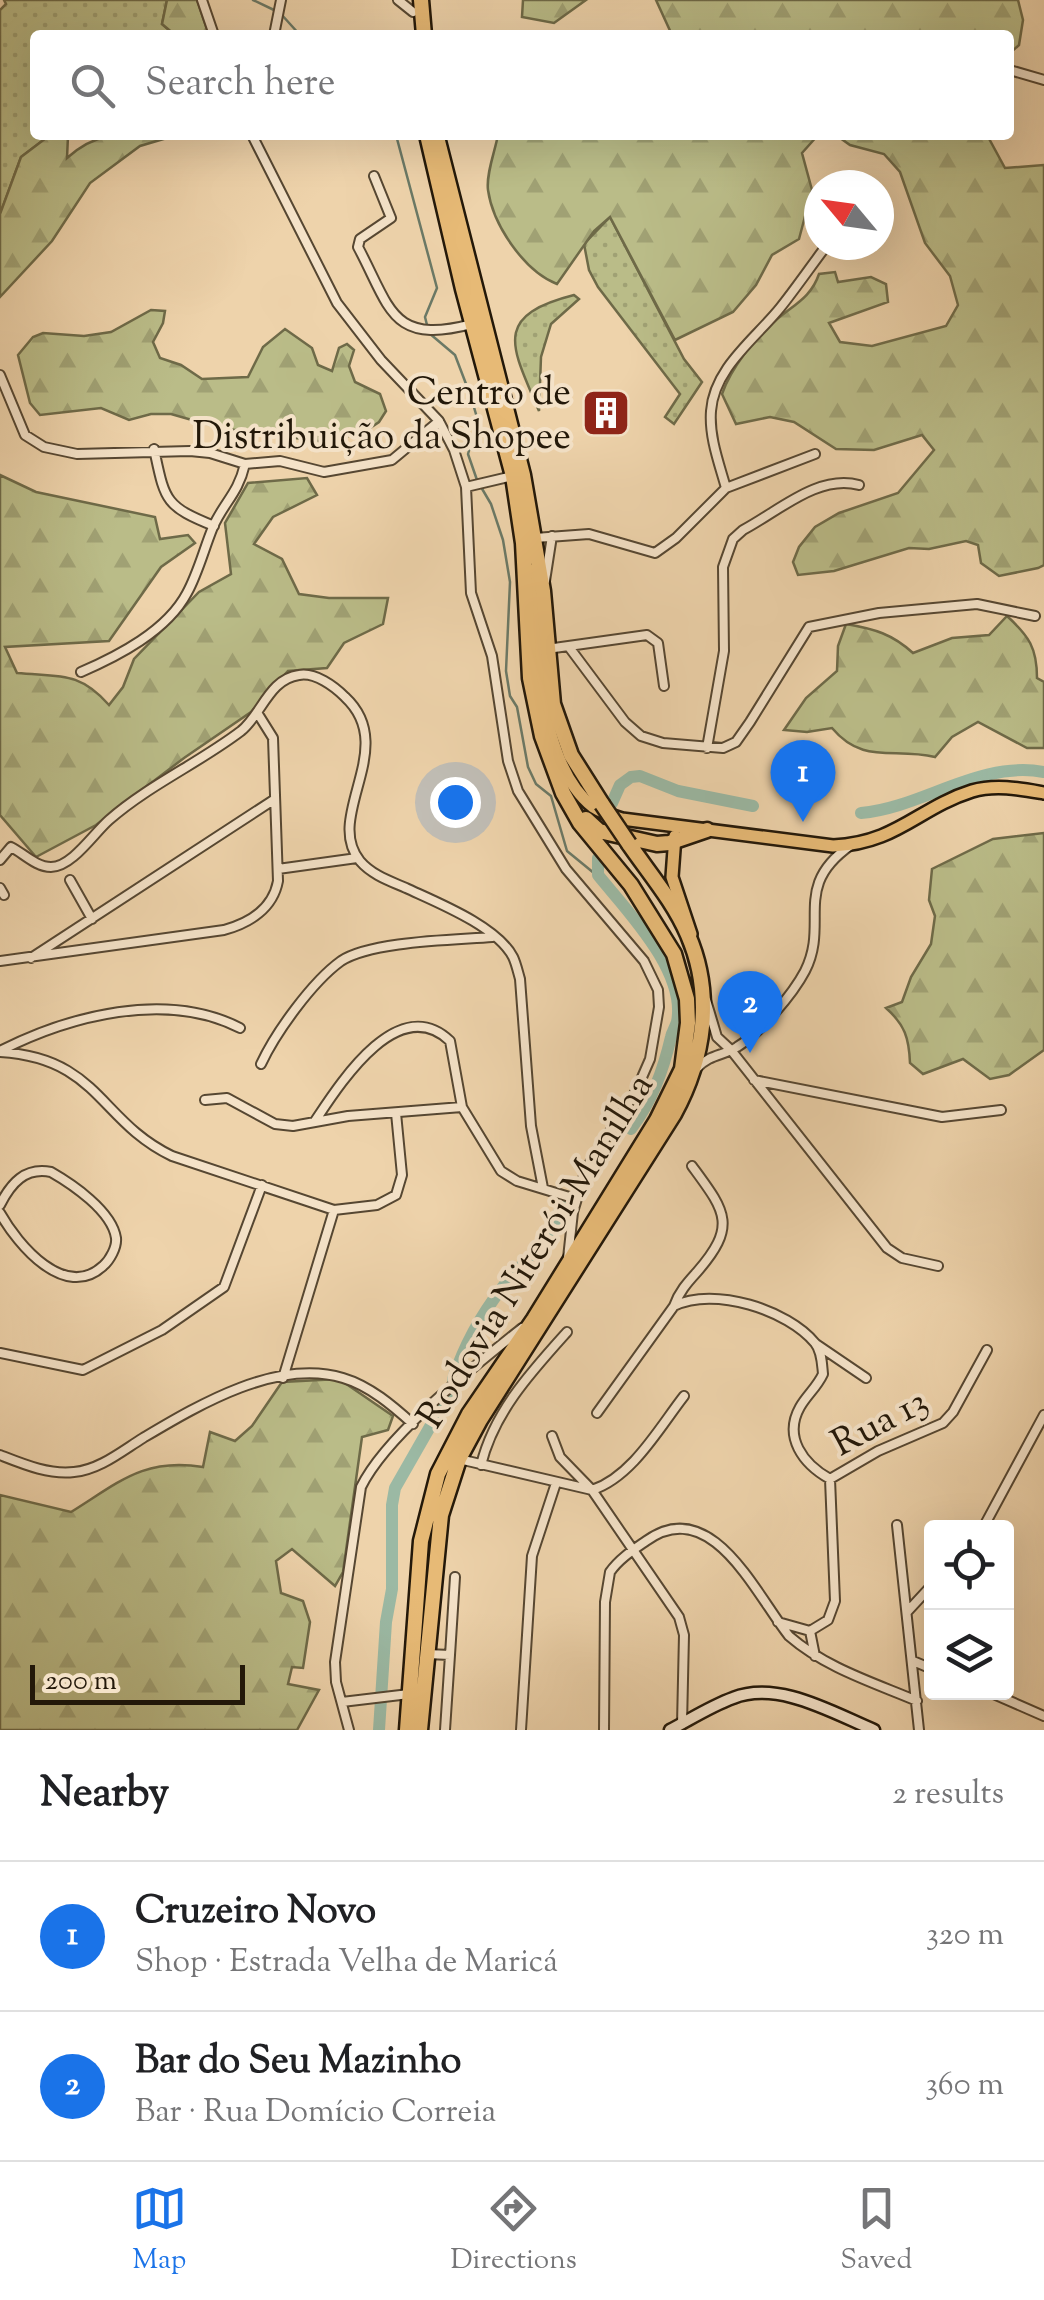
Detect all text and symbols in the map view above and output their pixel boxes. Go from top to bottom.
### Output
search box [30,30,1014,140]
icon: search [65,58,120,113]
text: Search here [145,58,336,112]
north arrow [804,170,894,260]
place label: Centro de Distribuição da Shopee [193,368,571,466]
building icon: Centro de Distribuição da Shopee [580,387,632,439]
pin: 1 [770,740,836,822]
your location [430,777,481,828]
pin: 2 [718,970,782,1053]
street label: Rodovia Niterói-Manilha [406,1064,669,1440]
street label: Rua 13 [823,1377,939,1472]
map controls [924,1520,1014,1700]
button: locate [924,1520,1014,1610]
button: layers [924,1610,1014,1700]
scale bar [30,1660,245,1704]
text: 200 m [45,1662,117,1702]
text: Nearby [40,1765,169,1825]
text: 2 results [892,1772,1004,1818]
text: Cruzeiro Novo [135,1886,376,1940]
text: 1 [67,1913,78,1959]
text: 320 m [926,1913,1004,1959]
text: Shop · Estrada Velha de Maricá [135,1940,558,1986]
text: Bar do Seu Mazinho [135,2036,461,2090]
text: 2 [65,2063,80,2109]
text: 360 m [925,2063,1004,2109]
text: Bar · Rua Domício Correia [135,2090,496,2136]
tab: Map [132,2181,187,2281]
tab: Directions [450,2181,577,2281]
tab: Saved [840,2181,912,2281]

